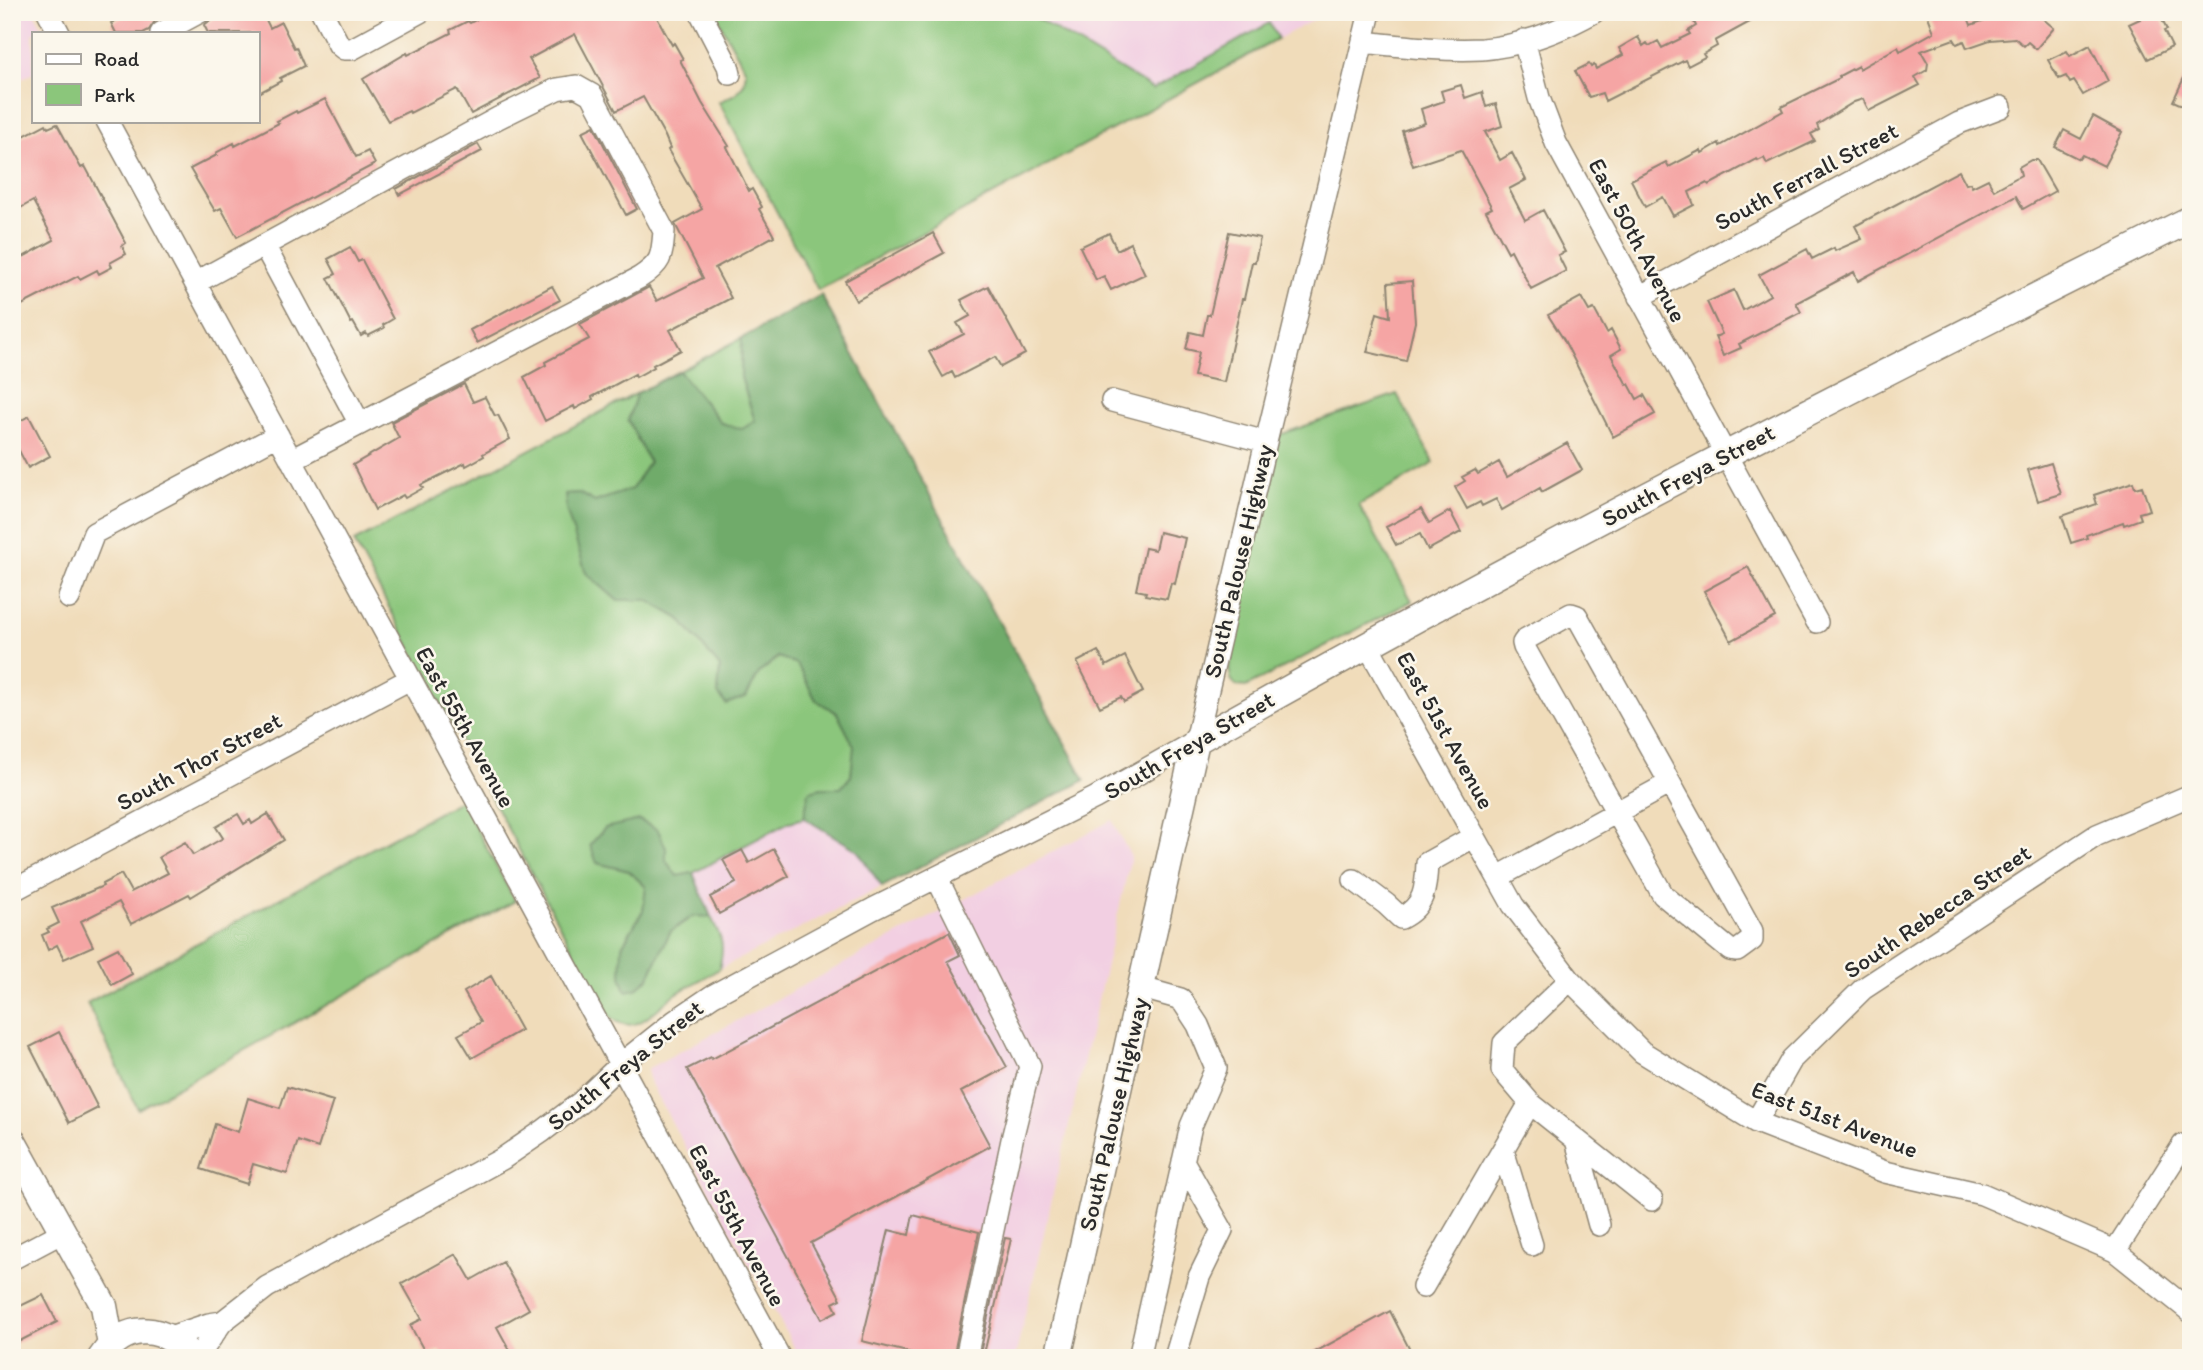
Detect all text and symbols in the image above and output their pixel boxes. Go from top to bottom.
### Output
legend [32,32,259,122]
text: Road [94,46,140,71]
text: Park [94,82,136,107]
street label: South Ferrall Street [1709,115,1903,237]
street label: East 50th Avenue [1583,153,1693,327]
street label: South Freya Street [1596,417,1780,533]
street label: South Palouse Highway [1197,441,1279,681]
street label: East 55th Avenue [410,641,522,813]
street label: East 51st Avenue [1391,646,1501,814]
street label: South Freya Street [1099,684,1279,806]
street label: South Thor Street [111,705,287,817]
street label: South Rebecca Street [1838,838,2036,984]
street label: South Freya Street [541,993,709,1137]
street label: South Palouse Highway [1072,994,1154,1234]
street label: East 51st Avenue [1748,1074,1922,1164]
street label: East 55th Avenue [683,1139,793,1311]

